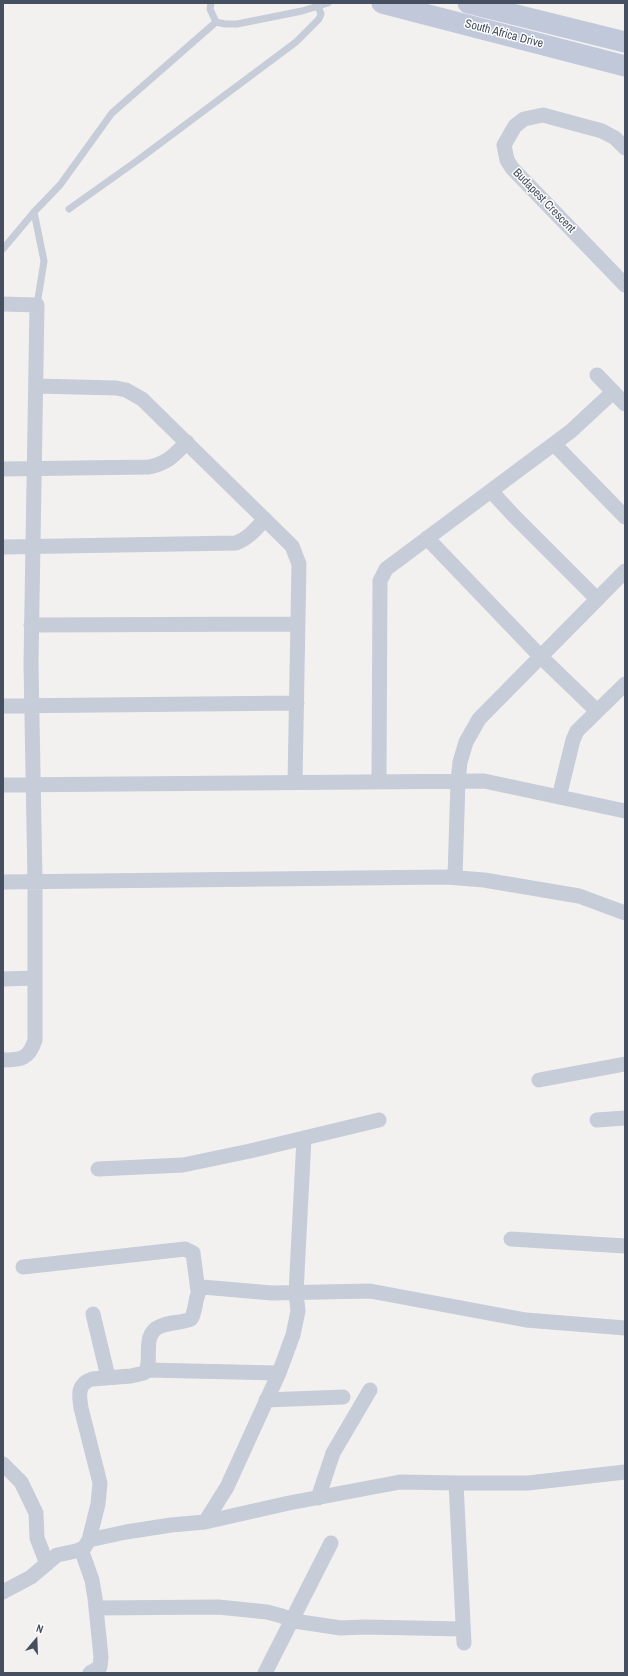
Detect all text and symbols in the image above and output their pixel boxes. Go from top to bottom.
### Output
street label: South Africa Drive [463,17,545,51]
street label: Budapest Crescent [510,166,578,236]
north arrow [16,1620,56,1660]
text: N [35,1621,45,1636]

